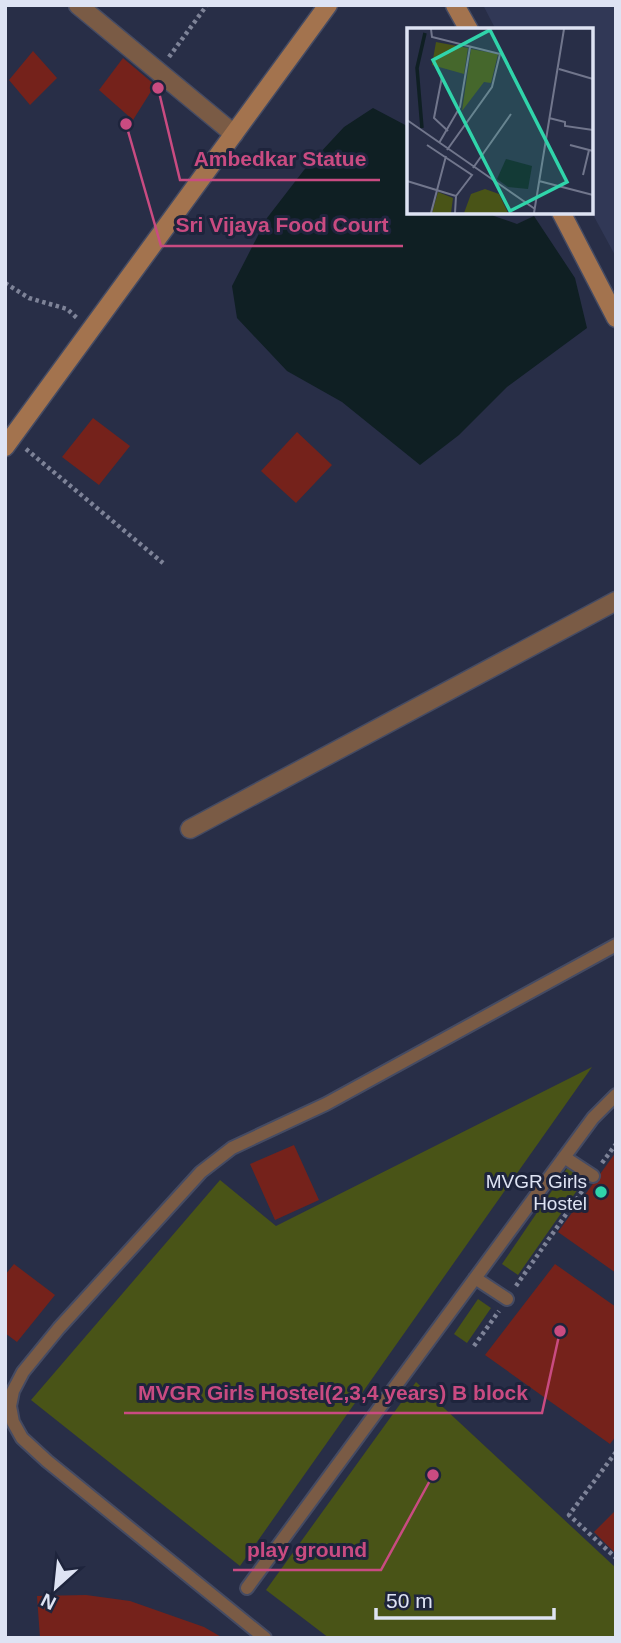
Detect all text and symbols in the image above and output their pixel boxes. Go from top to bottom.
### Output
inset map [407,28,593,214]
callout: Ambedkar Statue [180,138,380,180]
text: Ambedkar Statue [194,147,366,170]
callout: Sri Vijaya Food Court [161,204,403,246]
text: Sri Vijaya Food Court [175,213,389,236]
place label: MVGR Girls Hostel [486,1171,587,1214]
marker: MVGR Girls Hostel [593,1184,609,1200]
callout: MVGR Girls Hostel(2,3,4 years) B block [124,1371,542,1413]
text: MVGR Girls Hostel(2,3,4 years) B block [138,1381,528,1404]
callout: play ground [233,1528,381,1570]
text: play ground [247,1538,367,1561]
north arrow [21,1552,91,1622]
scale bar [376,1576,554,1620]
text: N [38,1589,59,1614]
text: 50 m [386,1589,433,1612]

